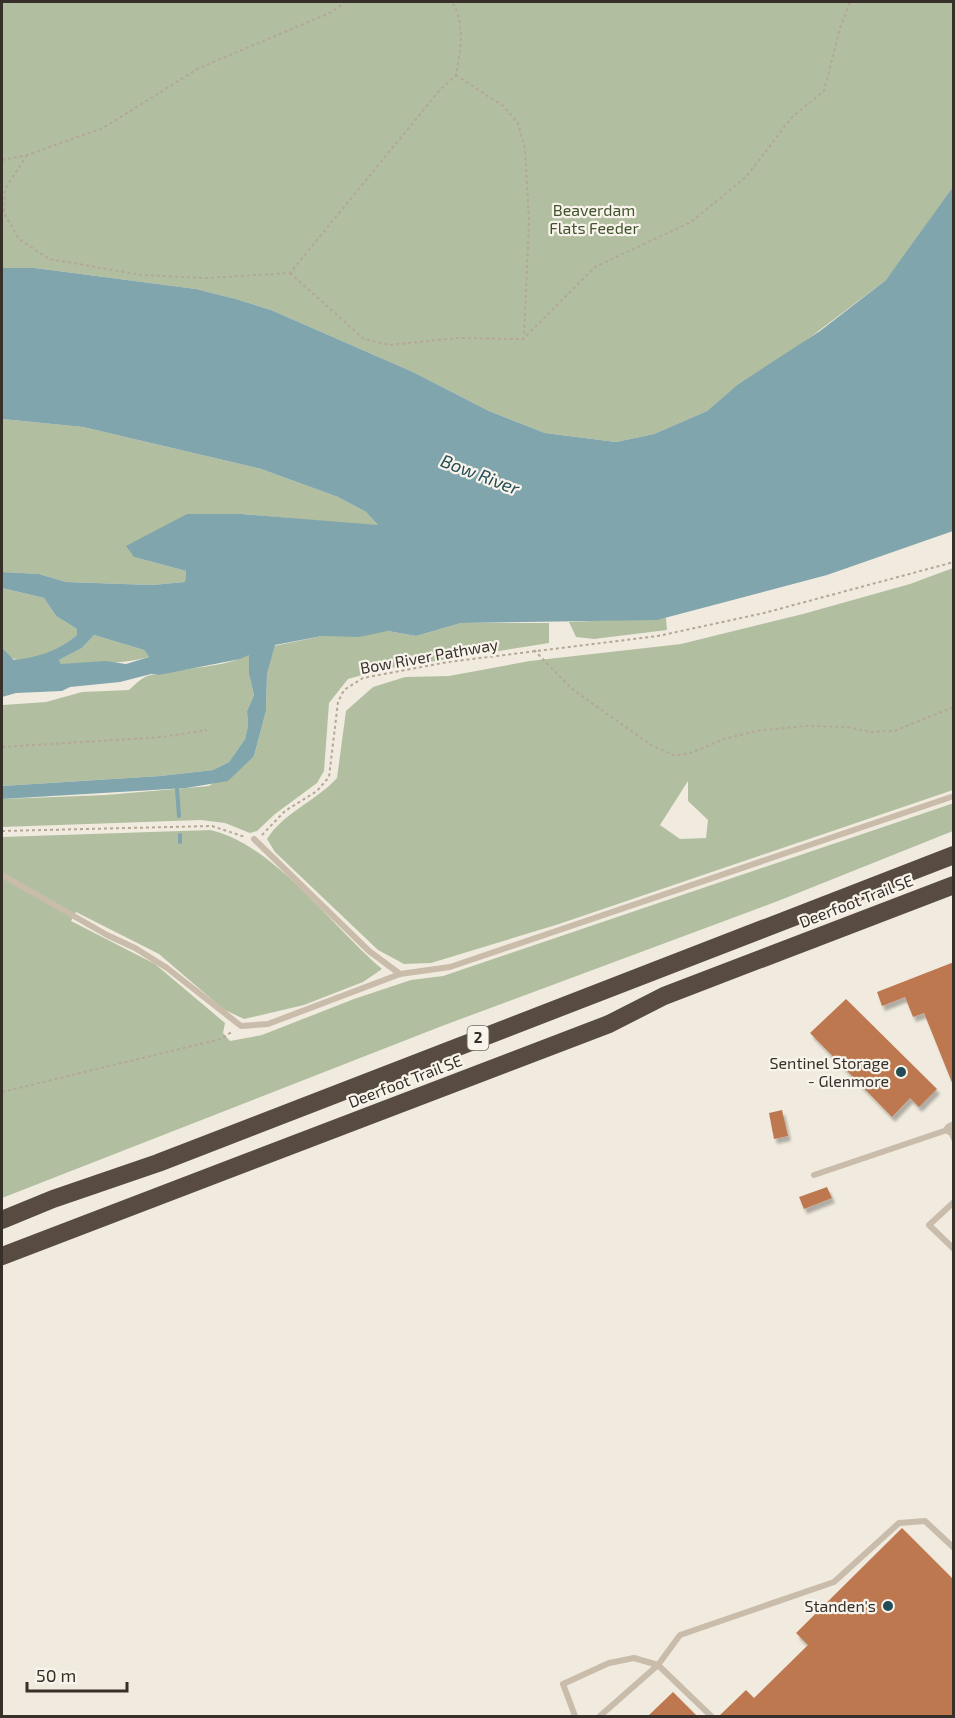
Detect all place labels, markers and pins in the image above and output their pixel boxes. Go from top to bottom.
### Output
place label: Sentinel Storage - Glenmore [770,1053,889,1090]
marker: Sentinel Storage - Glenmore [894,1065,908,1079]
place label: Standen's [805,1596,876,1615]
marker: Standen's [881,1599,895,1613]

